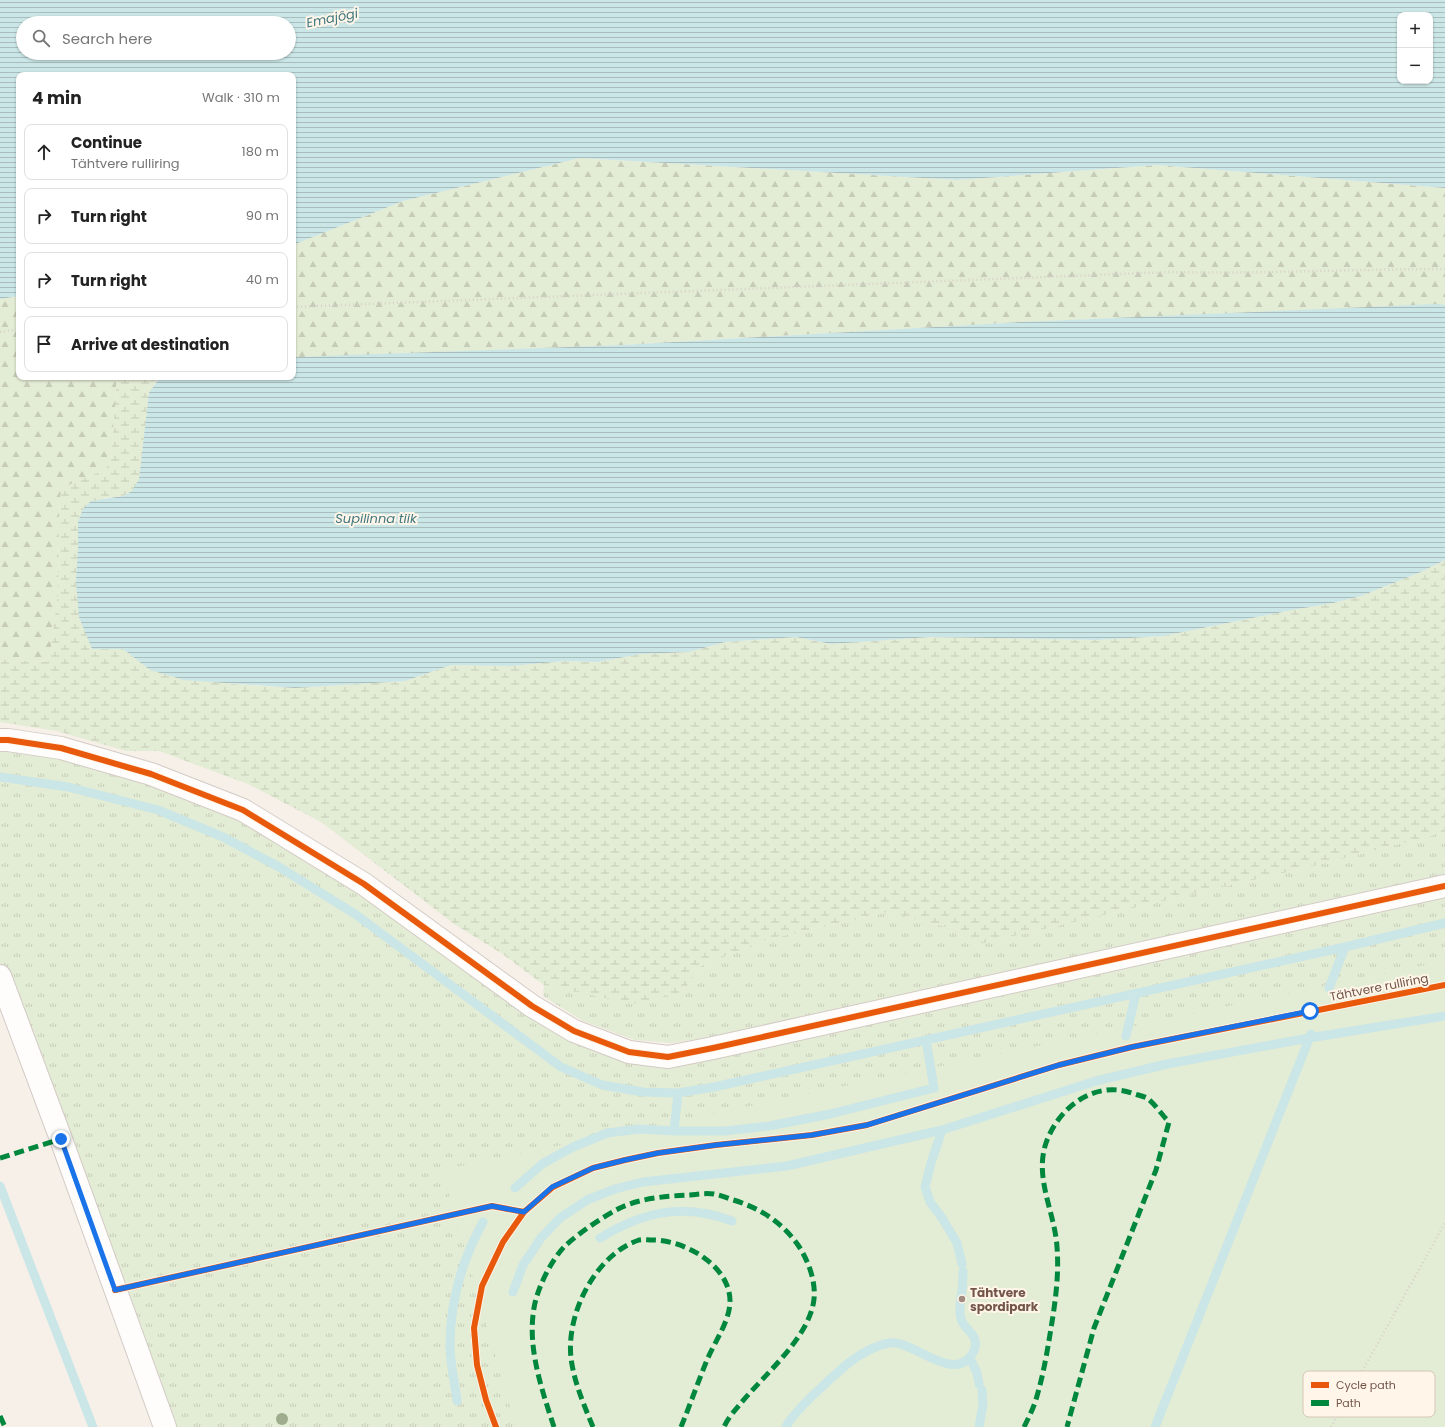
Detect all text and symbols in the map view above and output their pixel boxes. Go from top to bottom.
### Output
water label: Emajõgi [304,4,360,32]
map controls [1397,12,1433,84]
button: + [1397,12,1433,48]
search box [16,16,296,60]
icon: search [30,27,52,49]
text: Search here [62,28,152,49]
button: − [1397,48,1433,84]
text: 4 min [32,86,82,110]
text: Walk · 310 m [202,88,280,107]
text: Continue [71,132,142,153]
icon: ahead [33,141,55,163]
text: 180 m [242,142,279,161]
text: Tähtvere rulliring [71,154,180,173]
icon: right [33,205,55,227]
text: Turn right [71,206,147,227]
text: 90 m [246,206,279,225]
icon: right [33,269,55,291]
text: Turn right [71,270,147,291]
text: 40 m [246,270,279,289]
icon: arrive [33,333,55,355]
text: Arrive at destination [71,334,229,355]
water label: Supilinna tiik [335,509,418,528]
street label: Tähtvere rulliring [1328,969,1430,1005]
route start [1301,1002,1319,1020]
route end [52,1130,70,1148]
place label: Tähtvere spordipark [970,1284,1039,1315]
marker: Tähtvere spordipark [957,1294,967,1304]
legend [1303,1371,1435,1417]
text: Cycle path [1336,1377,1396,1393]
text: Path [1336,1395,1361,1411]

